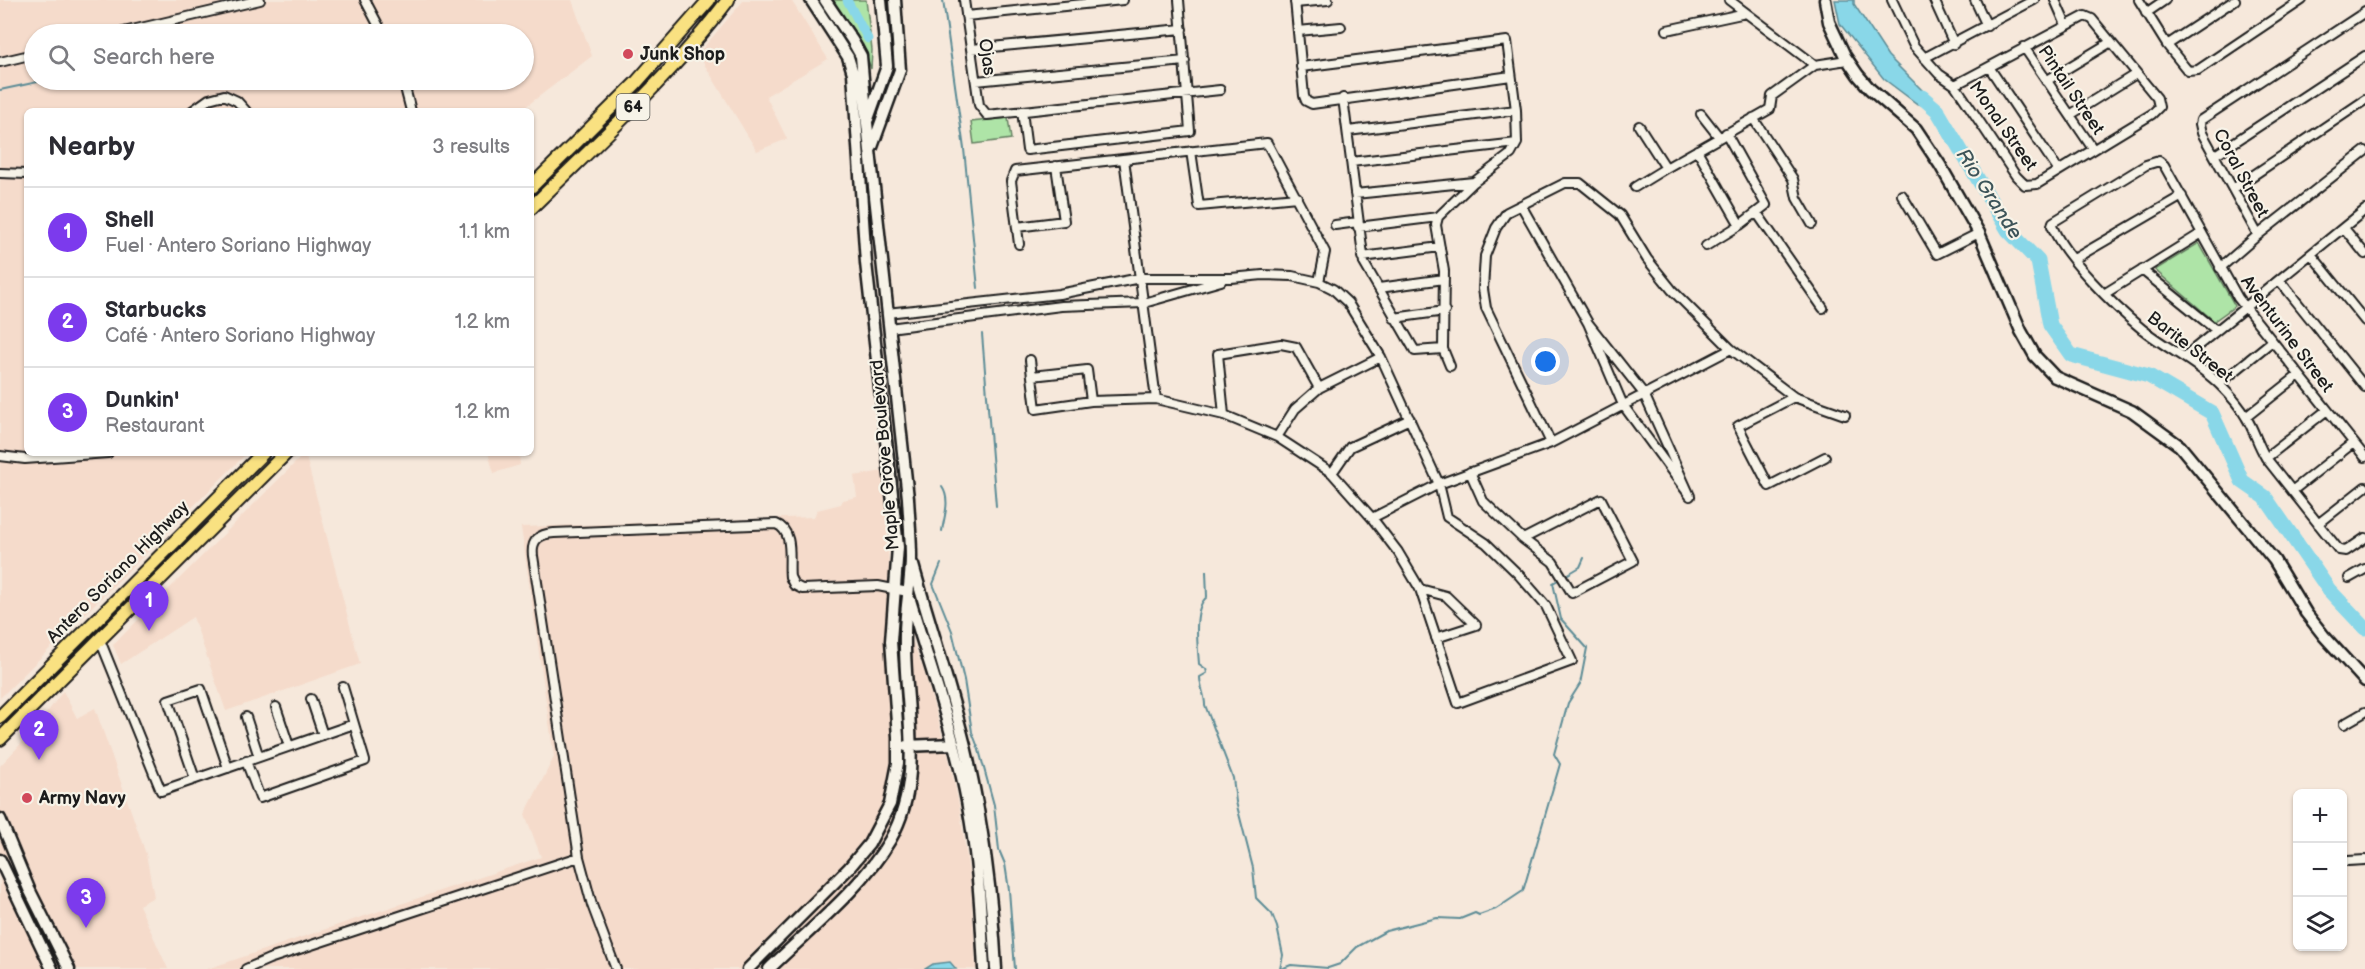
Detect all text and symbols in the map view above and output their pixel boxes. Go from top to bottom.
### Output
search box [24,24,534,90]
street label: Ojas [974,37,1000,77]
icon: search [45,41,78,74]
street label: Pintail Street [2033,41,2109,139]
text: Search here [93,44,215,71]
place label: Junk Shop [640,44,725,65]
marker: Junk Shop [621,47,635,61]
street label: Monal Street [1965,77,2042,175]
road number: 64 [616,94,650,120]
street label: Coral Street [2209,125,2273,221]
text: Nearby [48,132,135,163]
text: 3 results [432,135,510,159]
water label: Rio Grande [1951,144,2027,244]
text: Shell [105,207,154,234]
text: 1 [63,220,72,244]
text: 1.1 km [459,220,510,244]
text: Fuel · Antero Soriano Highway [105,234,371,258]
street label: Aventurine Street [2236,271,2338,397]
text: Starbucks [105,297,206,324]
street label: Barite Street [2143,307,2237,387]
text: 2 [62,310,73,334]
text: 1.2 km [455,310,510,334]
text: Café · Antero Soriano Highway [105,324,375,348]
your location [1531,347,1560,376]
street label: Maple Grove Boulevard [866,359,904,551]
text: Dunkin' [105,387,179,414]
text: 3 [62,400,73,424]
text: 1.2 km [455,400,510,424]
text: Restaurant [105,414,205,438]
street label: Antero Soriano Highway [42,496,194,648]
pin: 1 [130,582,168,631]
pin: 2 [20,710,58,760]
place label: Army Navy [38,788,127,809]
map controls [2293,789,2347,951]
button: + [2293,789,2347,843]
marker: Army Navy [20,791,34,805]
button: − [2293,843,2347,897]
pin: 3 [66,878,106,928]
button: layers [2293,897,2347,951]

